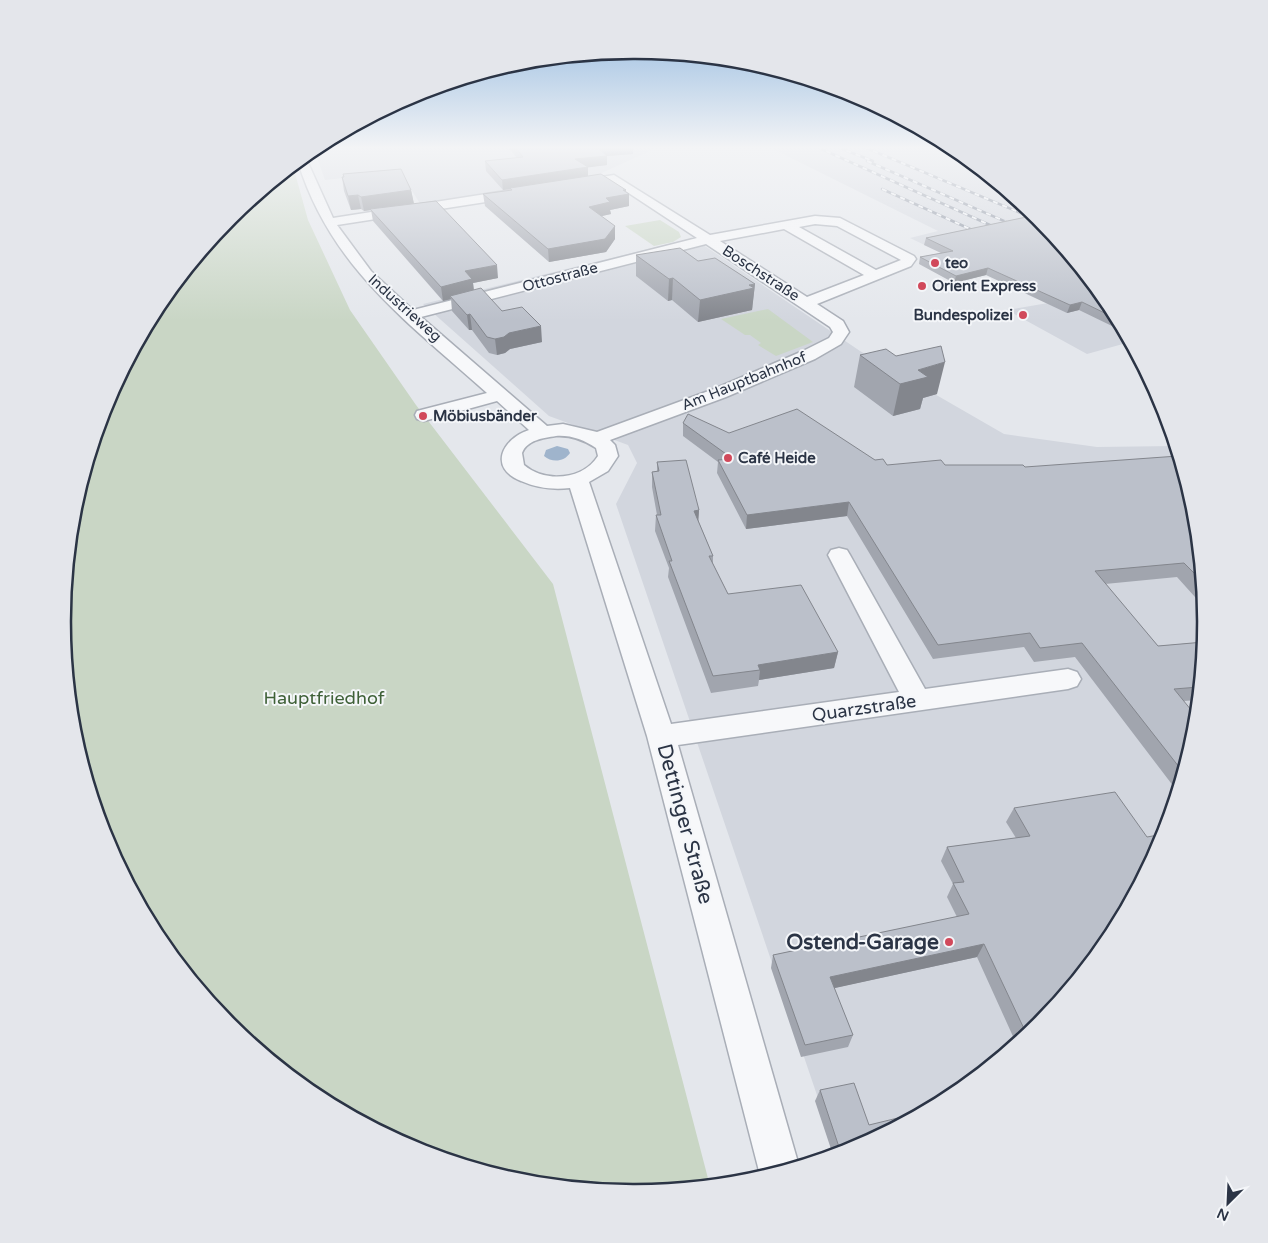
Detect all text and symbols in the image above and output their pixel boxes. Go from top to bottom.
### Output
street label: Boschstraße [719,241,803,305]
place label: teo [944,254,968,272]
marker: teo [929,257,941,269]
street label: Ottostraße [520,258,600,296]
street label: Industrieweg [365,270,445,346]
place label: Orient Express [932,277,1036,296]
marker: Orient Express [916,280,928,292]
place label: Bundespolizei [914,306,1013,325]
marker: Bundespolizei [1017,309,1029,321]
street label: Am Hauptbahnhof [679,348,809,414]
place label: Möbiusbänder [433,407,537,425]
marker: Möbiusbänder [417,410,429,422]
place label: Café Heide [738,449,816,467]
marker: Café Heide [722,452,734,464]
park label: Hauptfriedhof [263,687,385,709]
street label: Quarzstraße [810,690,918,726]
street label: Dettinger Straße [652,741,718,907]
place label: Ostend-Garage [786,930,939,955]
marker: Ostend-Garage [943,936,955,948]
north arrow [1203,1178,1253,1228]
text: N [1214,1204,1232,1224]

